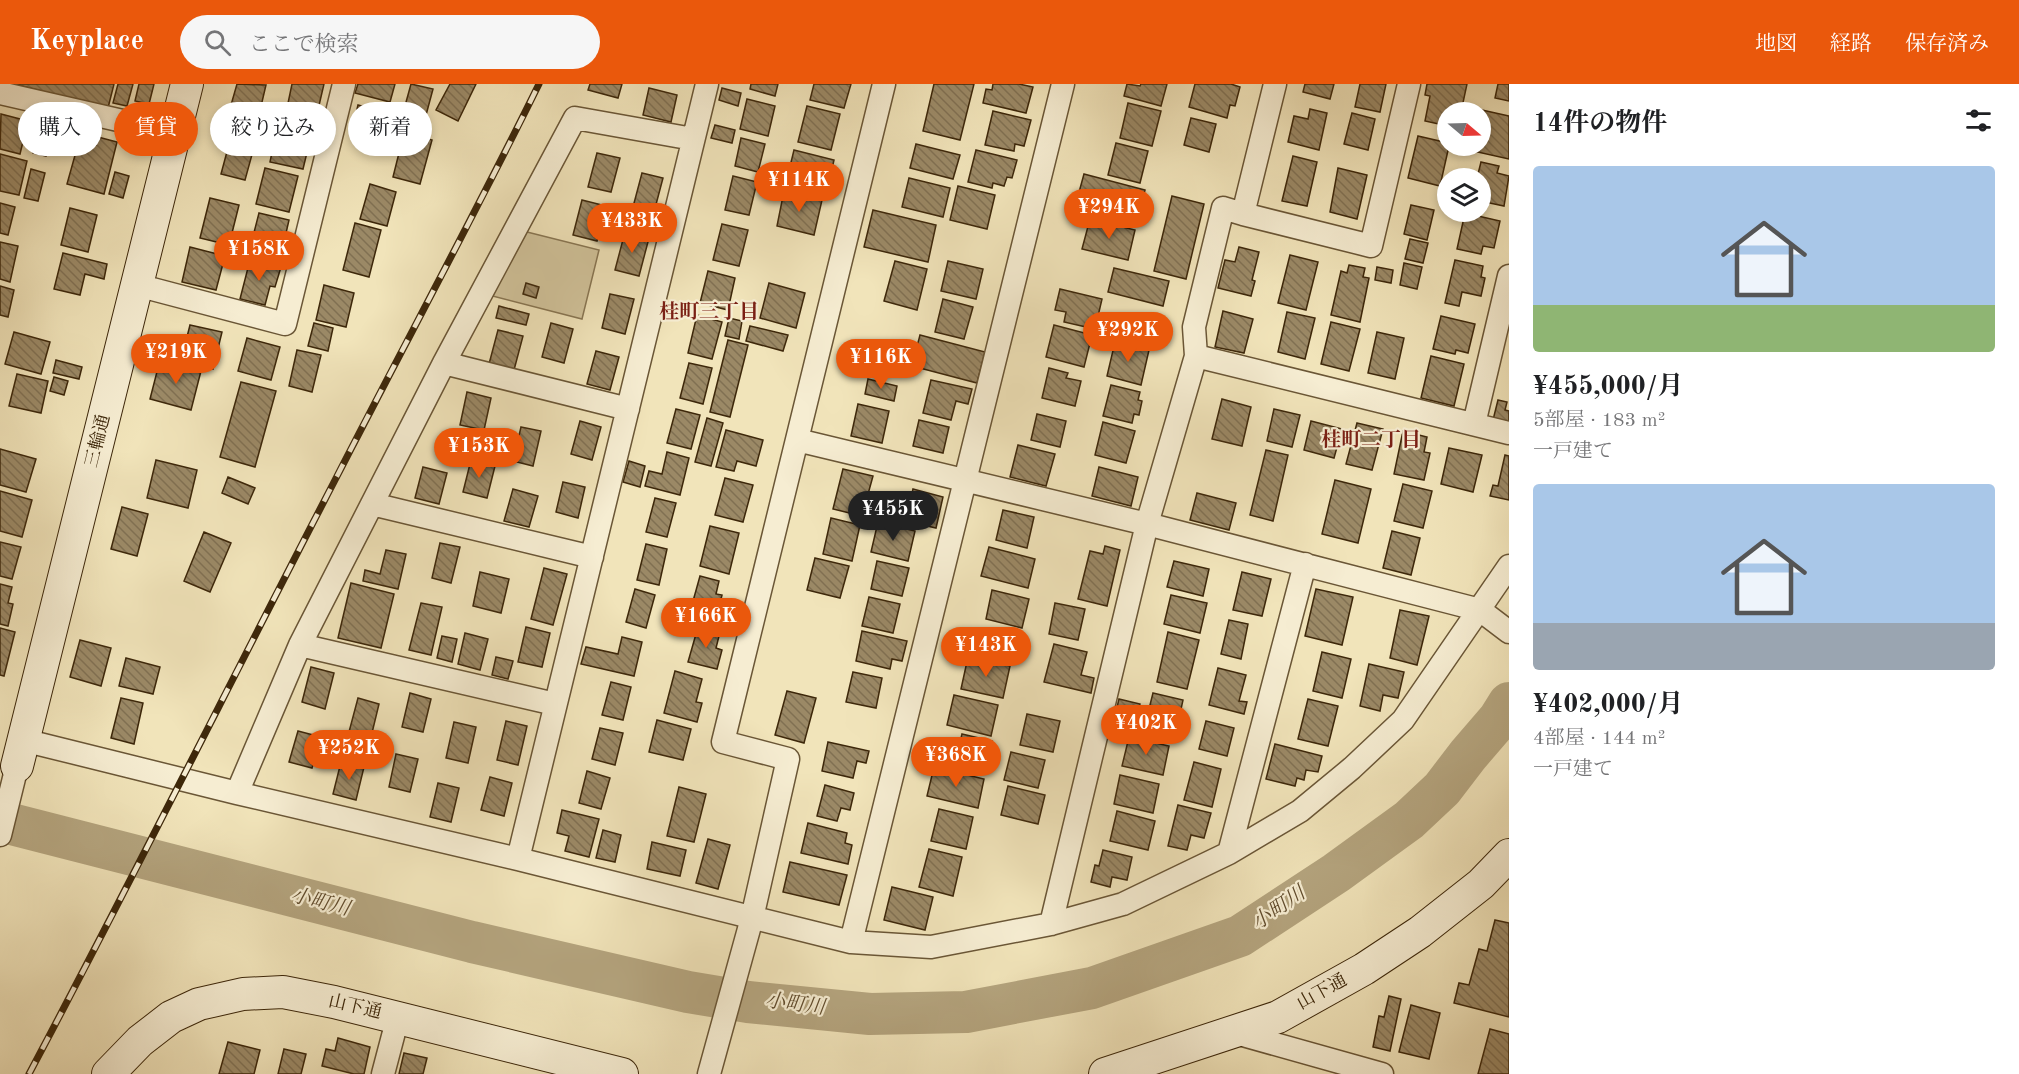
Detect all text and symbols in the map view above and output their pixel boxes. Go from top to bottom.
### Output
search box [180,15,600,69]
icon: search [201,26,234,59]
text: Keyplace [30,28,144,56]
text: ここで検索 [249,34,359,56]
text: 地図 [1755,34,1797,55]
text: 経路 [1830,34,1872,55]
text: 保存済み [1905,34,1989,55]
chip: 購入 [18,102,102,156]
chip: 賃貸 [114,102,198,156]
chip: 絞り込み [210,102,336,156]
chip: 新着 [348,102,432,156]
north arrow [1437,102,1491,156]
map controls [1437,102,1491,222]
icon: filters [1962,104,1995,137]
text: 14件の物件 [1533,111,1667,137]
pin: ¥114K [757,162,841,213]
button: layers [1437,168,1491,222]
text: ¥114K [768,171,830,191]
pin: ¥294K [1067,189,1151,240]
text: ¥294K [1078,198,1140,218]
pin: ¥433K [590,203,674,254]
icon: home [1710,205,1818,313]
text: ¥433K [601,212,663,232]
pin: ¥158K [217,231,301,282]
text: ¥158K [228,240,290,260]
district label: 桂町三丁目 [659,301,759,323]
pin: ¥292K [1086,312,1170,363]
text: ¥292K [1097,321,1159,341]
pin: ¥219K [134,334,218,385]
pin: ¥116K [839,339,923,390]
text: ¥219K [145,343,207,363]
text: ¥116K [850,348,912,368]
text: ¥455,000/月 [1533,374,1684,400]
text: 5部屋 · 183 m² [1533,411,1665,431]
street label: 三輪通 [81,412,113,469]
pin: ¥153K [437,428,521,479]
district label: 桂町二丁目 [1321,429,1421,451]
text: ¥153K [448,437,510,457]
text: 一戸建て [1533,442,1613,462]
pin: ¥455K [851,491,935,542]
text: ¥455K [862,500,924,520]
icon: home [1710,523,1818,631]
pin: ¥166K [664,598,748,649]
text: ¥166K [675,607,737,627]
pin: ¥143K [944,627,1028,678]
text: ¥143K [955,636,1017,656]
text: ¥402,000/月 [1533,692,1684,718]
pin: ¥402K [1104,705,1188,756]
text: ¥402K [1115,714,1177,734]
text: 4部屋 · 144 m² [1533,729,1665,749]
pin: ¥252K [307,730,391,781]
pin: ¥368K [914,737,998,788]
text: ¥252K [318,739,380,759]
text: ¥368K [925,746,987,766]
text: 一戸建て [1533,760,1613,780]
water label: 小町川 [1248,881,1311,934]
water label: 小町川 [288,884,354,920]
street label: 山下通 [1294,970,1350,1013]
water label: 小町川 [764,989,828,1019]
street label: 山下通 [327,991,384,1022]

